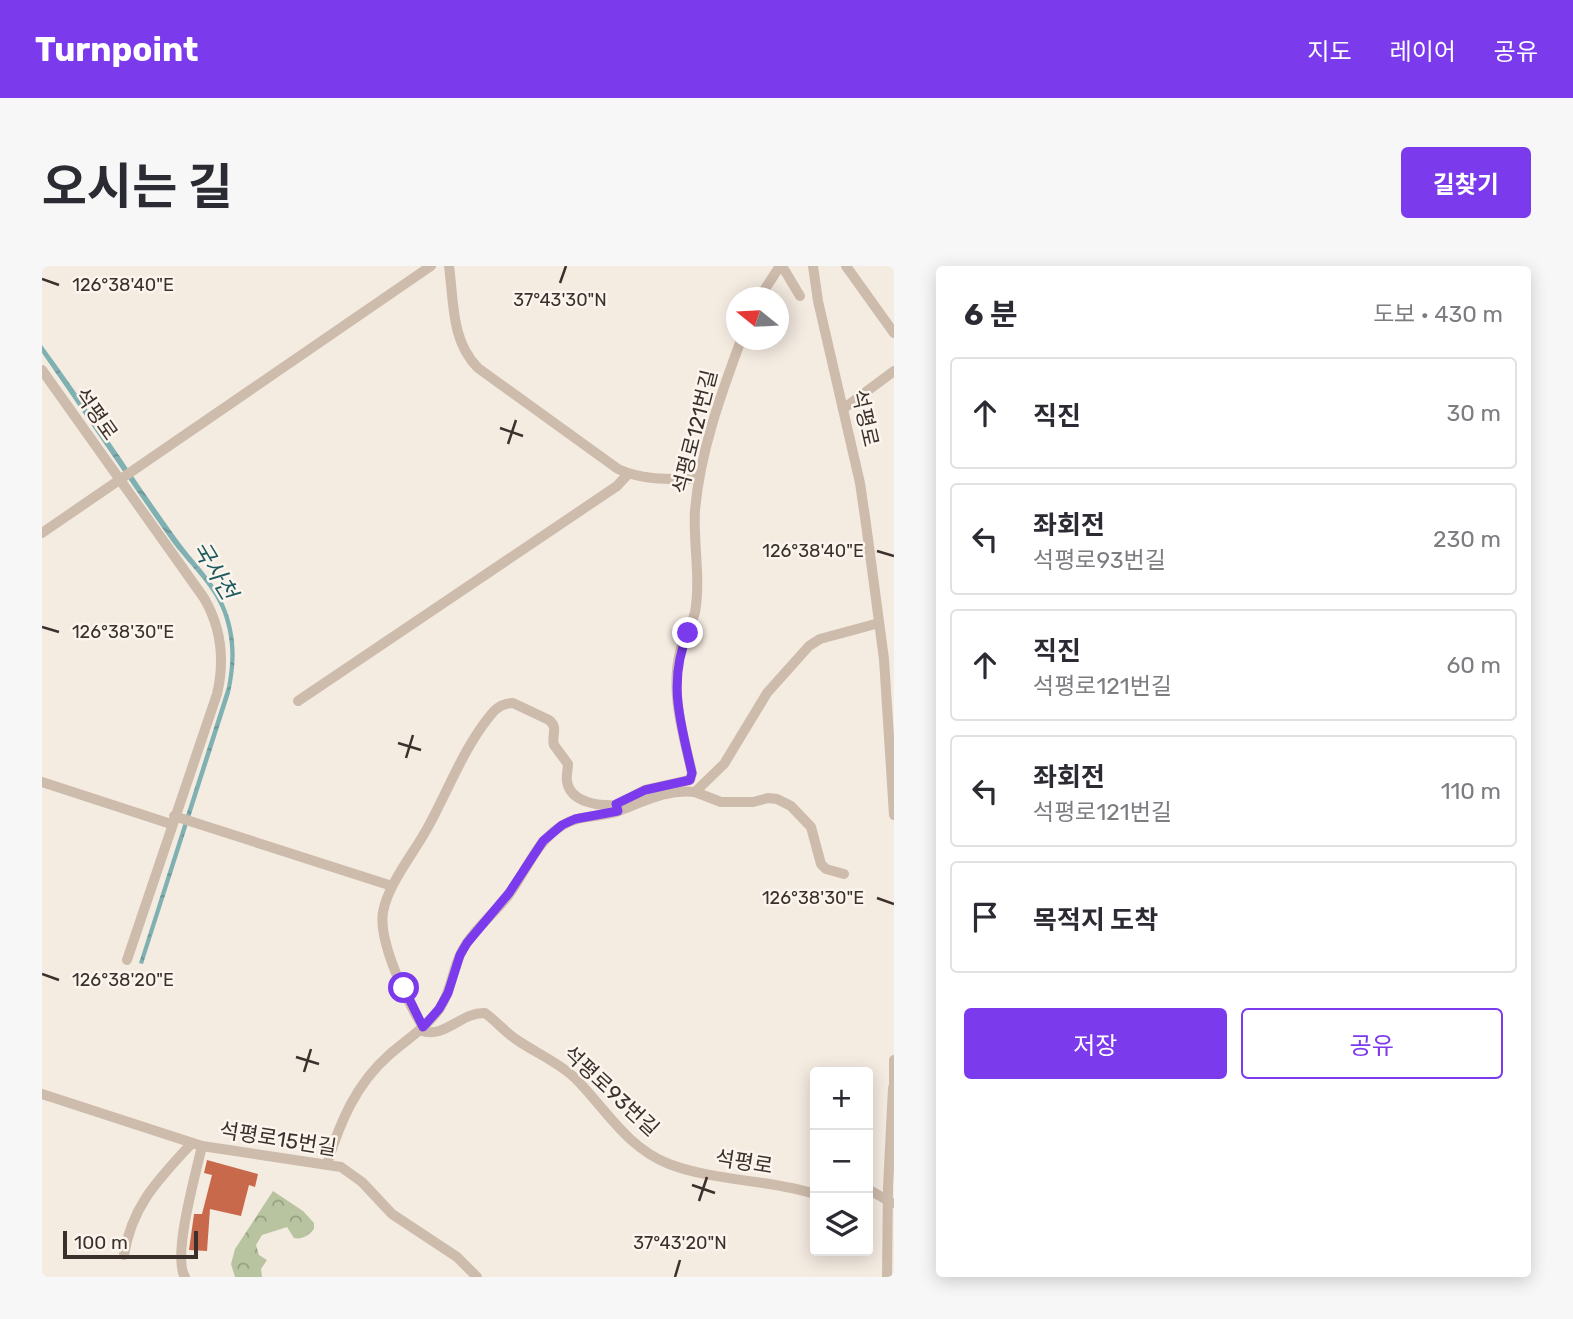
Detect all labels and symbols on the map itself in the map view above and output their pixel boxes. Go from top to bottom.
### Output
text: 126°38'40"E [72,274,174,296]
north arrow [726,287,789,350]
text: 37°43'30"N [513,289,607,311]
street label: 석평로121번길 [667,367,722,496]
street label: 석평로 [70,383,123,445]
street label: 석평로 [847,387,884,449]
water label: 국사천 [187,536,245,607]
text: 126°38'40"E [762,540,864,562]
route end [672,617,703,648]
text: 126°38'30"E [72,621,174,643]
text: 126°38'30"E [762,887,864,909]
text: 126°38'20"E [72,969,174,991]
route start [388,972,419,1003]
street label: 석평로93번길 [558,1040,664,1141]
street label: 석평로15번길 [218,1117,338,1160]
street label: 석평로 [713,1145,775,1178]
scale bar [63,1228,198,1260]
text: 37°43'20"N [633,1232,727,1254]

